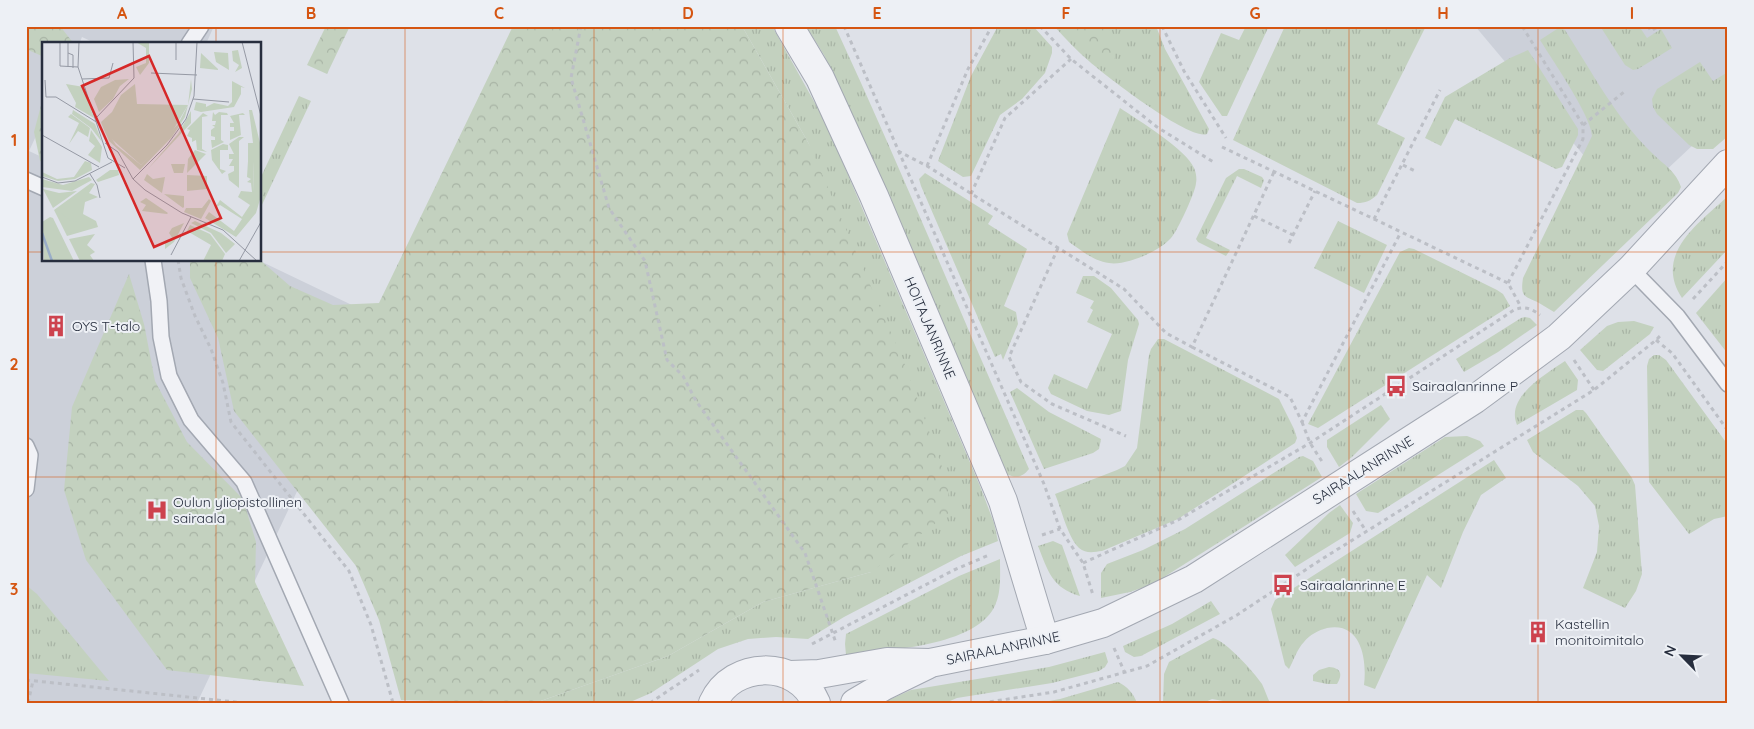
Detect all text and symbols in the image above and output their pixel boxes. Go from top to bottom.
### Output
text: A [117,3,128,23]
text: B [306,3,316,23]
text: C [494,3,504,23]
text: D [682,3,694,23]
text: E [872,3,882,23]
text: F [1062,3,1071,23]
text: G [1249,3,1261,23]
text: H [1437,3,1449,23]
text: I [1630,3,1634,23]
inset map [42,42,261,261]
text: 1 [11,130,17,150]
street label: HOITAJANRINNE [900,274,960,382]
building icon: OYS T-talo [43,313,69,339]
place label: OYS T-talo [72,317,140,335]
text: 2 [9,354,19,374]
bus stop icon: Sairaalanrinne P [1383,373,1409,399]
place label: Sairaalanrinne P [1412,377,1518,395]
street label: SAIRAALANRINNE [1309,432,1417,508]
place label: Oulun yliopistollinen sairaala [173,493,302,527]
hospital icon: Oulun yliopistollinen sairaala [144,497,170,523]
bus stop icon: Sairaalanrinne E [1270,572,1296,598]
place label: Sairaalanrinne E [1300,576,1406,594]
text: 3 [10,579,18,599]
place label: Kastellin monitoimitalo [1555,615,1644,649]
building icon: Kastellin monitoimitalo [1525,619,1551,645]
street label: SAIRAALANRINNE [944,627,1062,669]
north arrow [1656,632,1706,682]
text: N [1660,642,1680,659]

